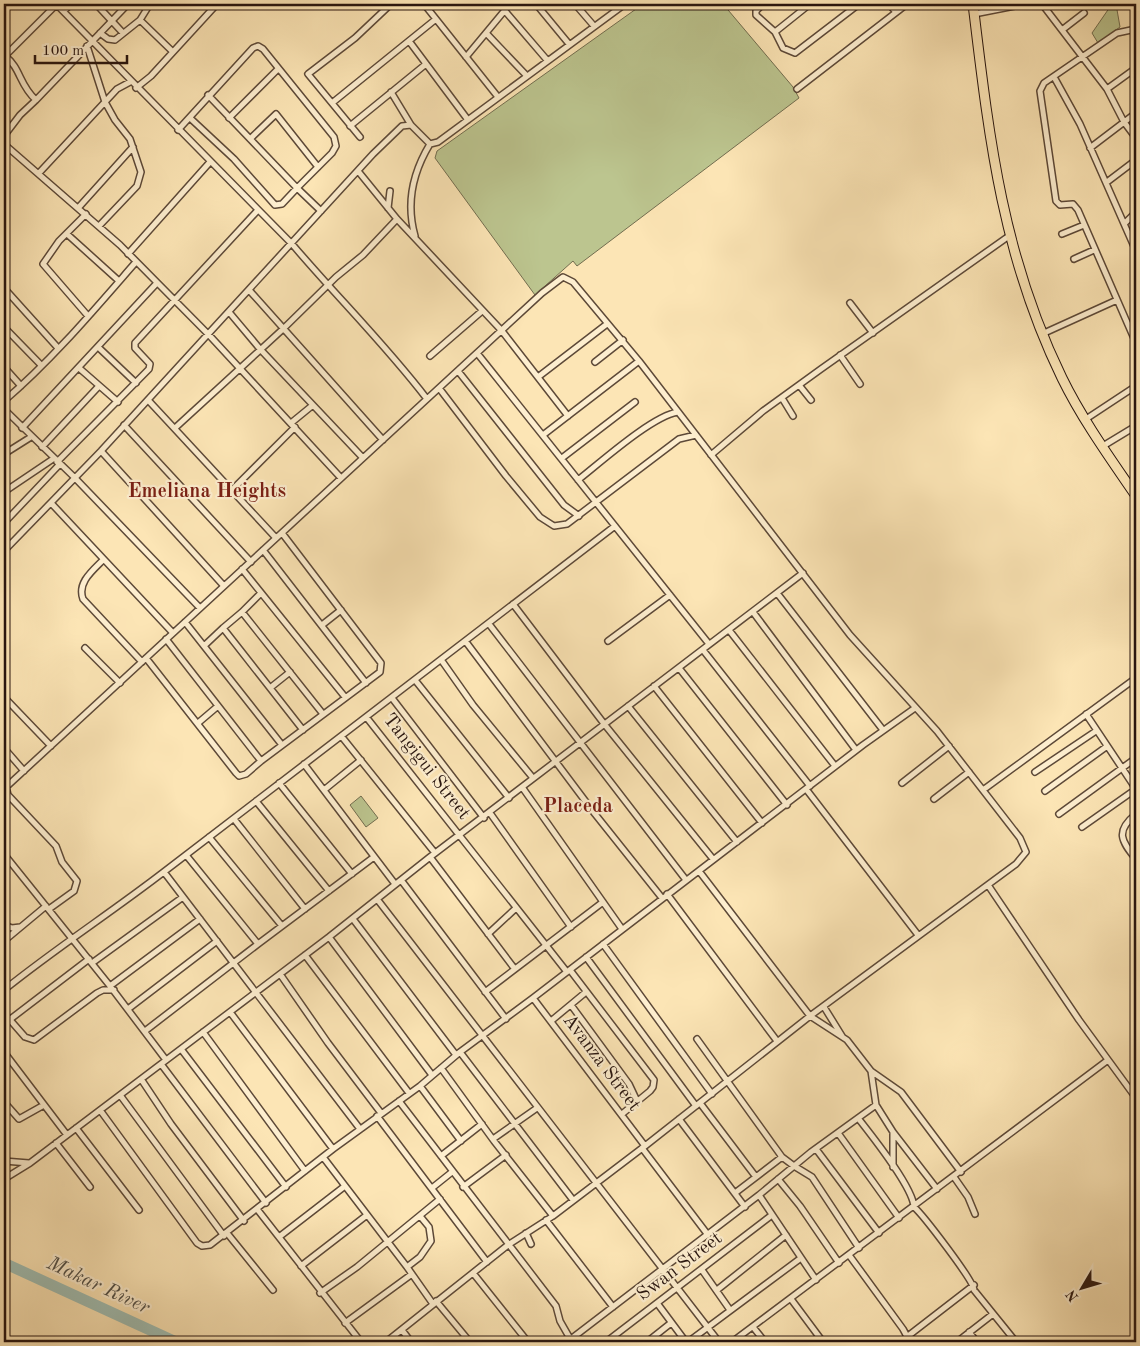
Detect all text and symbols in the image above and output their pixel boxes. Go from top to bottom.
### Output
scale bar [35,32,128,64]
text: 100 m [42,44,84,59]
district label: Emeliana Heights [128,482,286,502]
street label: Tangigui Street [379,710,473,824]
district label: Placeda [543,797,613,817]
street label: Avanza Street [559,1011,643,1115]
street label: Swan Street [634,1229,726,1305]
water label: Makar River [43,1253,153,1319]
north arrow [1058,1264,1108,1314]
text: N [1064,1287,1081,1304]

